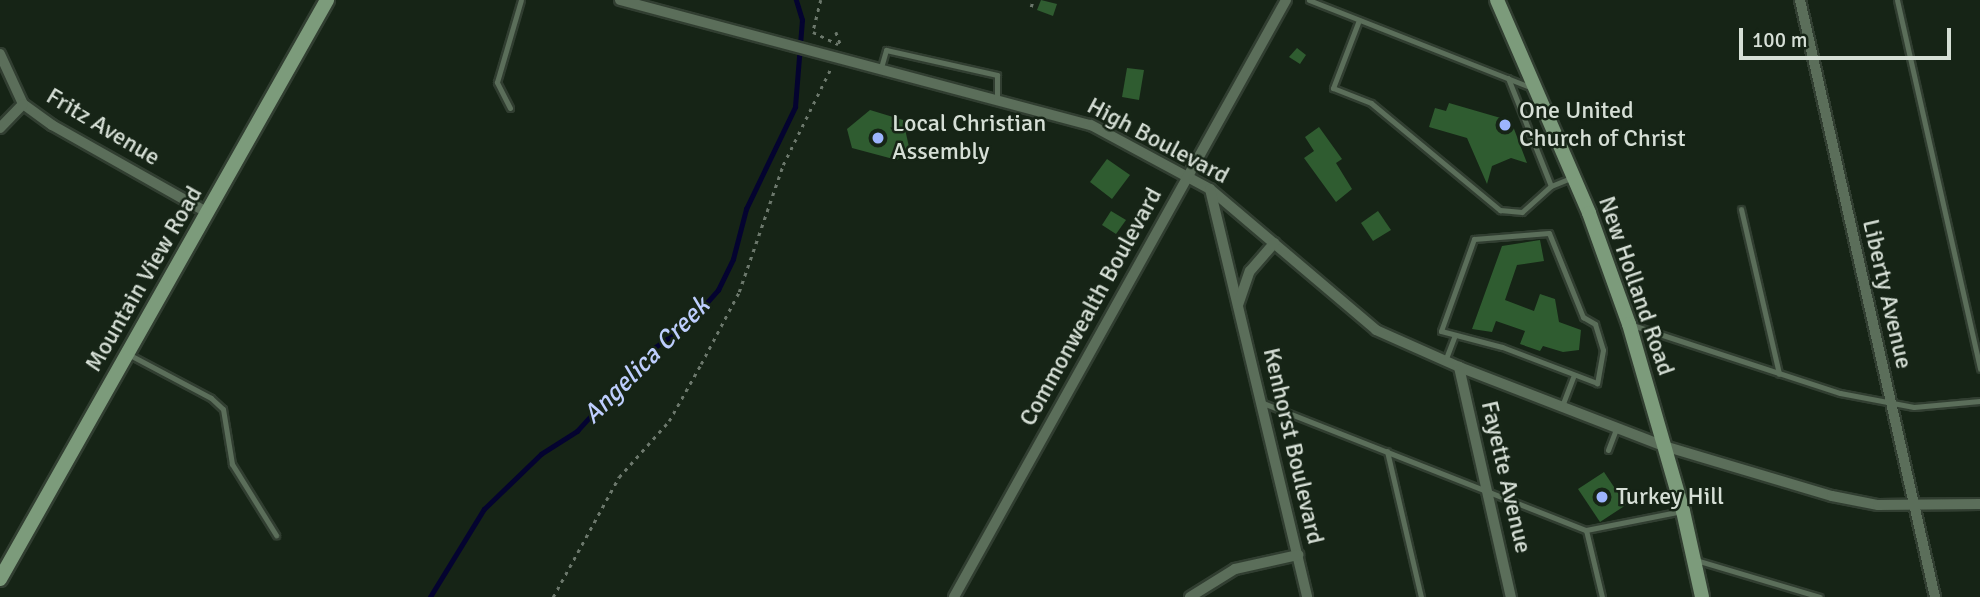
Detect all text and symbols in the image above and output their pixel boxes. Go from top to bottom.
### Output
scale bar [1742,14,1954,58]
text: 100 m [1752,27,1807,53]
street label: Fritz Avenue [41,82,165,172]
street label: High Boulevard [1082,91,1234,191]
place label: One United Church of Christ [1519,97,1686,153]
place label: Local Christian Assembly [892,110,1046,166]
marker: One United Church of Christ [1497,117,1513,133]
marker: Local Christian Assembly [870,130,886,146]
street label: Mountain View Road [79,181,209,377]
street label: Commonwealth Boulevard [1013,183,1169,431]
street label: New Holland Road [1592,193,1680,379]
street label: Liberty Avenue [1856,216,1918,372]
water label: Angelica Creek [577,291,717,431]
street label: Kenhorst Boulevard [1256,345,1330,547]
street label: Fayette Avenue [1474,398,1538,556]
place label: Turkey Hill [1616,483,1724,511]
marker: Turkey Hill [1594,489,1610,505]

